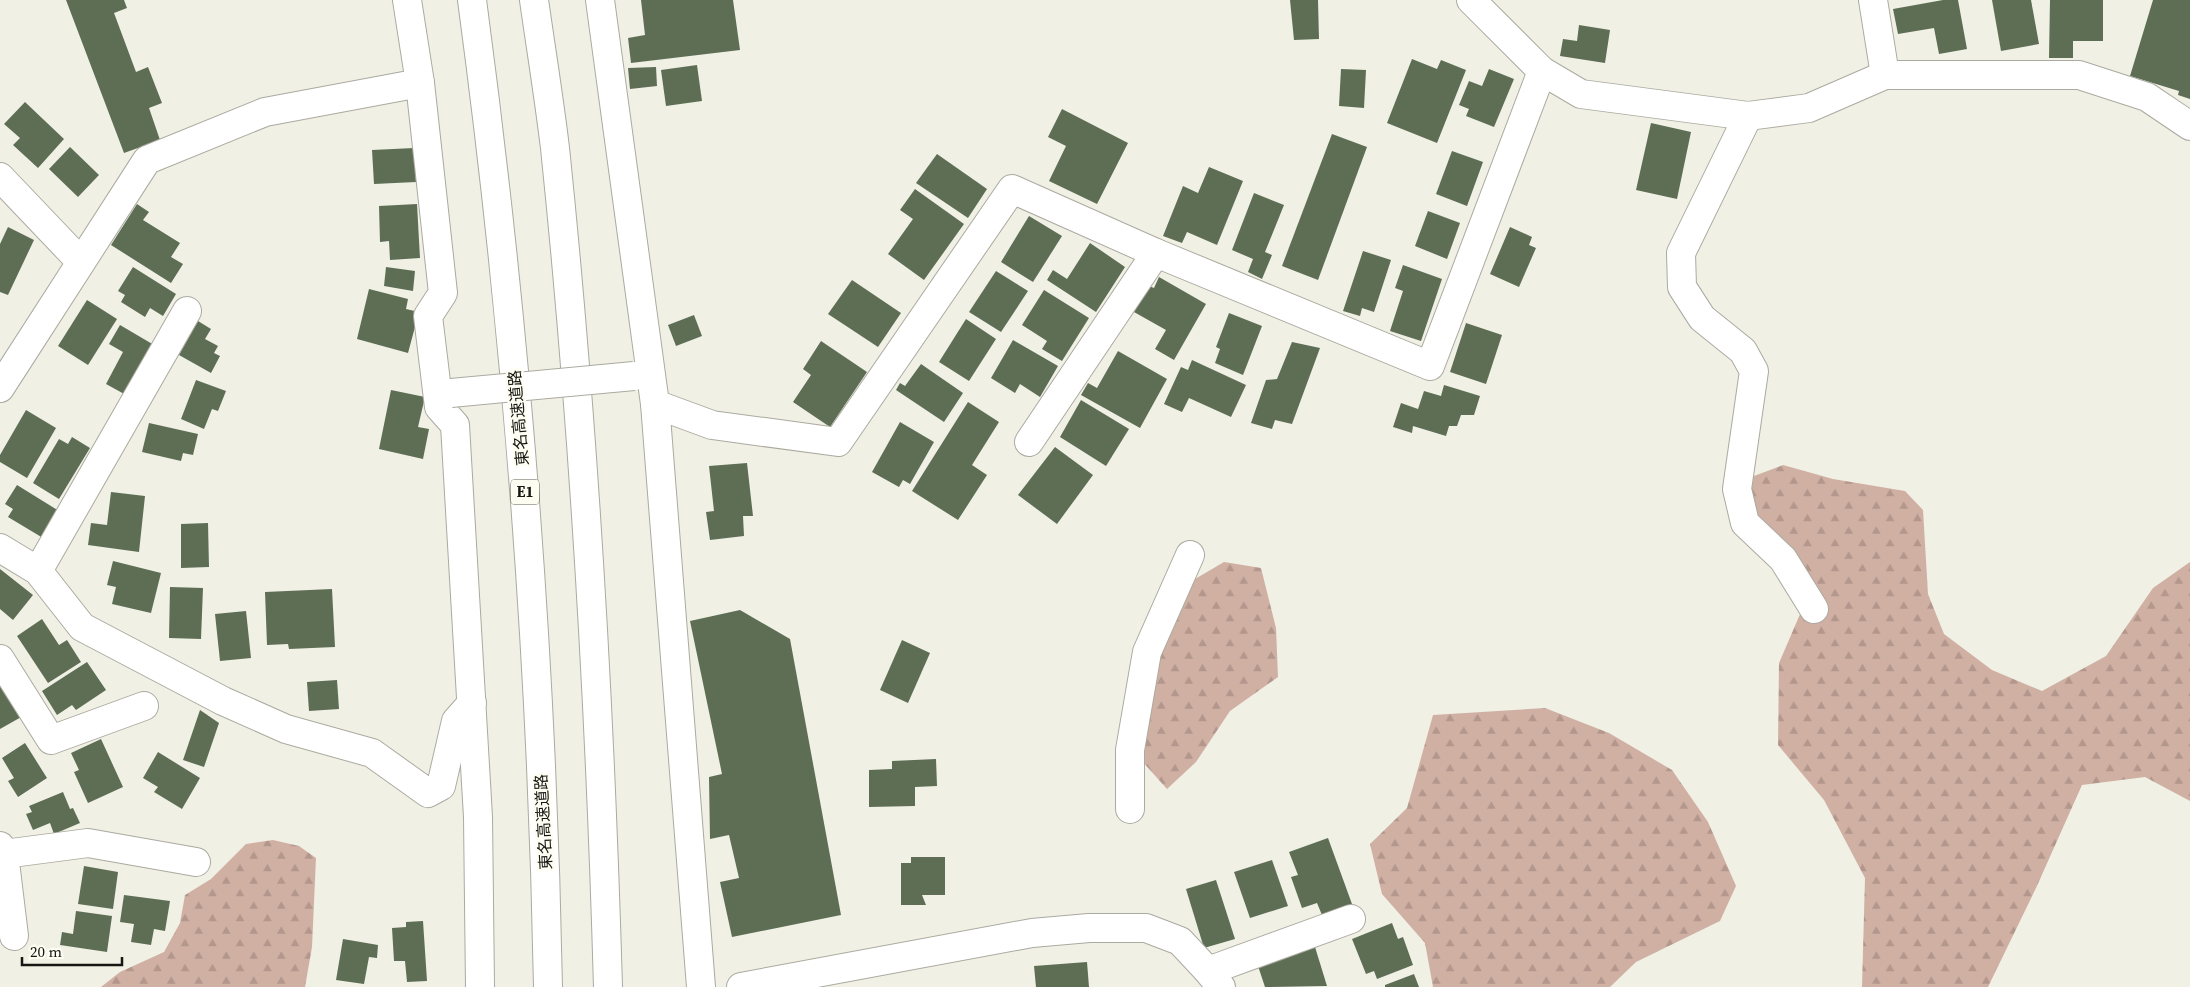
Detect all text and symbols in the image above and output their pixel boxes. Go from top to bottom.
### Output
street label: 東名高速道路 [503,369,533,467]
road number: E1 [511,480,539,504]
street label: 東名高速道路 [530,773,556,871]
scale bar [22,934,122,966]
text: 20 m [30,941,62,962]

